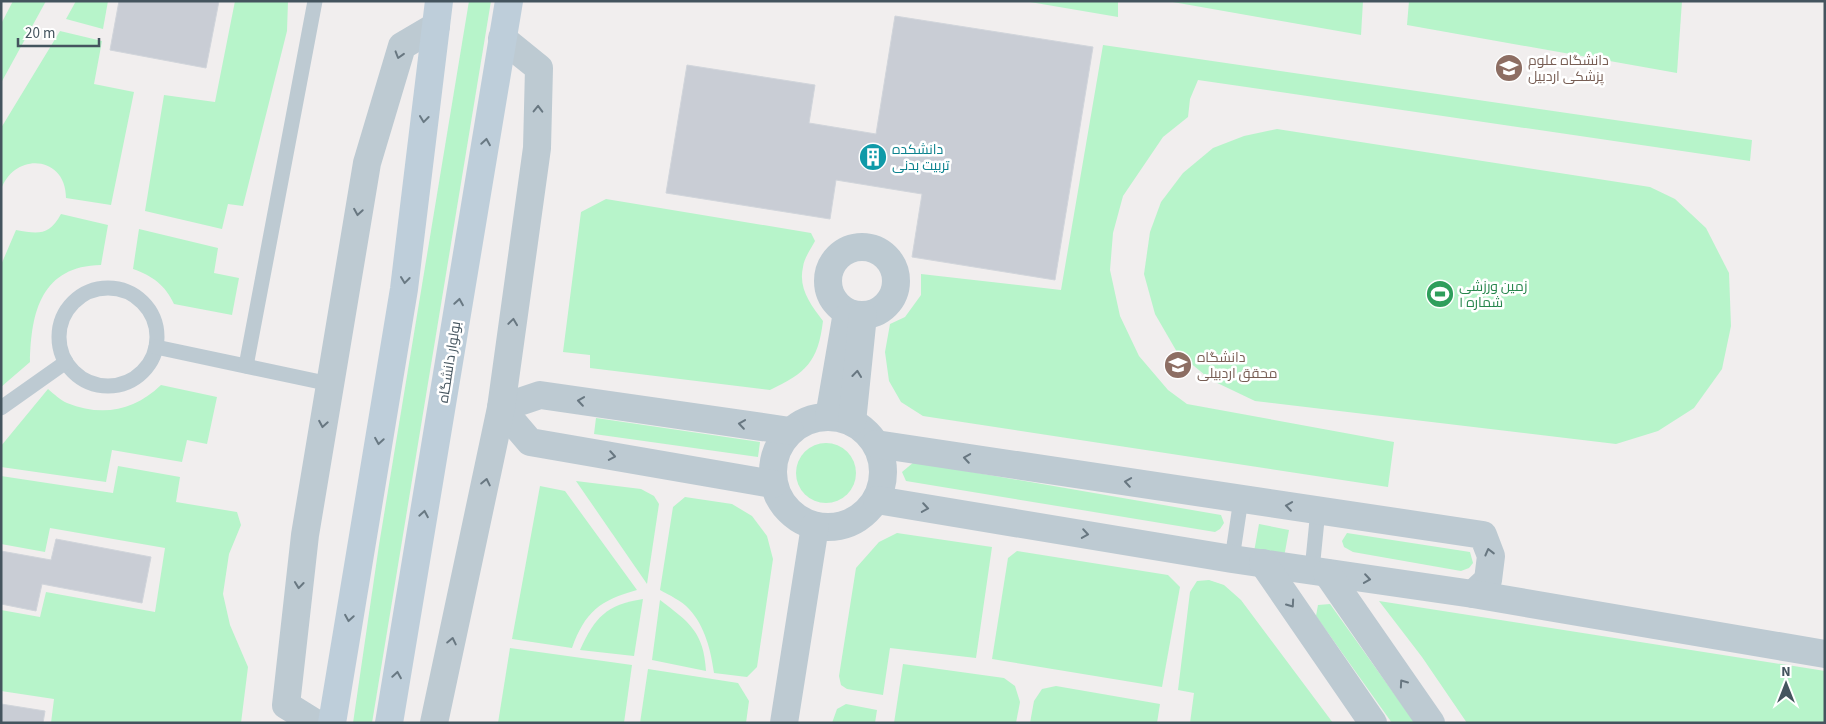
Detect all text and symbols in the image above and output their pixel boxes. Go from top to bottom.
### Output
scale bar [18,15,99,47]
text: 20 m [25,23,55,44]
one-way arrow [394,51,404,59]
place label: دانشگاه علوم پزشکی اردبیل [1528,51,1609,87]
school or university icon: دانشگاه علوم پزشکی اردبیل [1494,53,1524,83]
one-way arrow [533,104,543,112]
one-way arrow [419,115,430,123]
one-way arrow [480,138,490,146]
place label: دانشکده تربیت بدنی [892,140,950,176]
building icon: دانشکده تربیت بدنی [858,142,888,172]
one-way arrow [354,208,364,217]
one-way arrow [400,277,411,285]
place label: زمین ورزشی شماره ۱ [1459,277,1527,313]
sports icon: زمین ورزشی شماره ۱ [1425,279,1455,309]
one-way arrow [454,298,464,307]
one-way arrow [507,318,518,326]
street label: بولوار دانشگاه [434,320,466,404]
place label: دانشگاه محقق اردبیلی [1197,348,1277,384]
school or university icon: دانشگاه محقق اردبیلی [1163,350,1193,380]
one-way arrow [851,370,862,378]
one-way arrow [577,396,585,406]
one-way arrow [319,420,329,429]
one-way arrow [737,420,746,430]
one-way arrow [374,436,384,445]
one-way arrow [608,451,617,461]
one-way arrow [963,453,971,464]
one-way arrow [1124,477,1132,488]
one-way arrow [480,478,490,486]
one-way arrow [1284,501,1292,512]
one-way arrow [920,502,929,512]
one-way arrow [418,510,428,519]
one-way arrow [1081,529,1089,539]
one-way arrow [1484,548,1495,557]
one-way arrow [1362,573,1371,583]
one-way arrow [294,581,305,589]
one-way arrow [1285,598,1294,607]
one-way arrow [345,614,355,623]
one-way arrow [446,636,456,645]
north arrow [1761,659,1811,709]
text: N [1781,662,1791,682]
one-way arrow [392,670,402,679]
one-way arrow [1400,679,1409,688]

